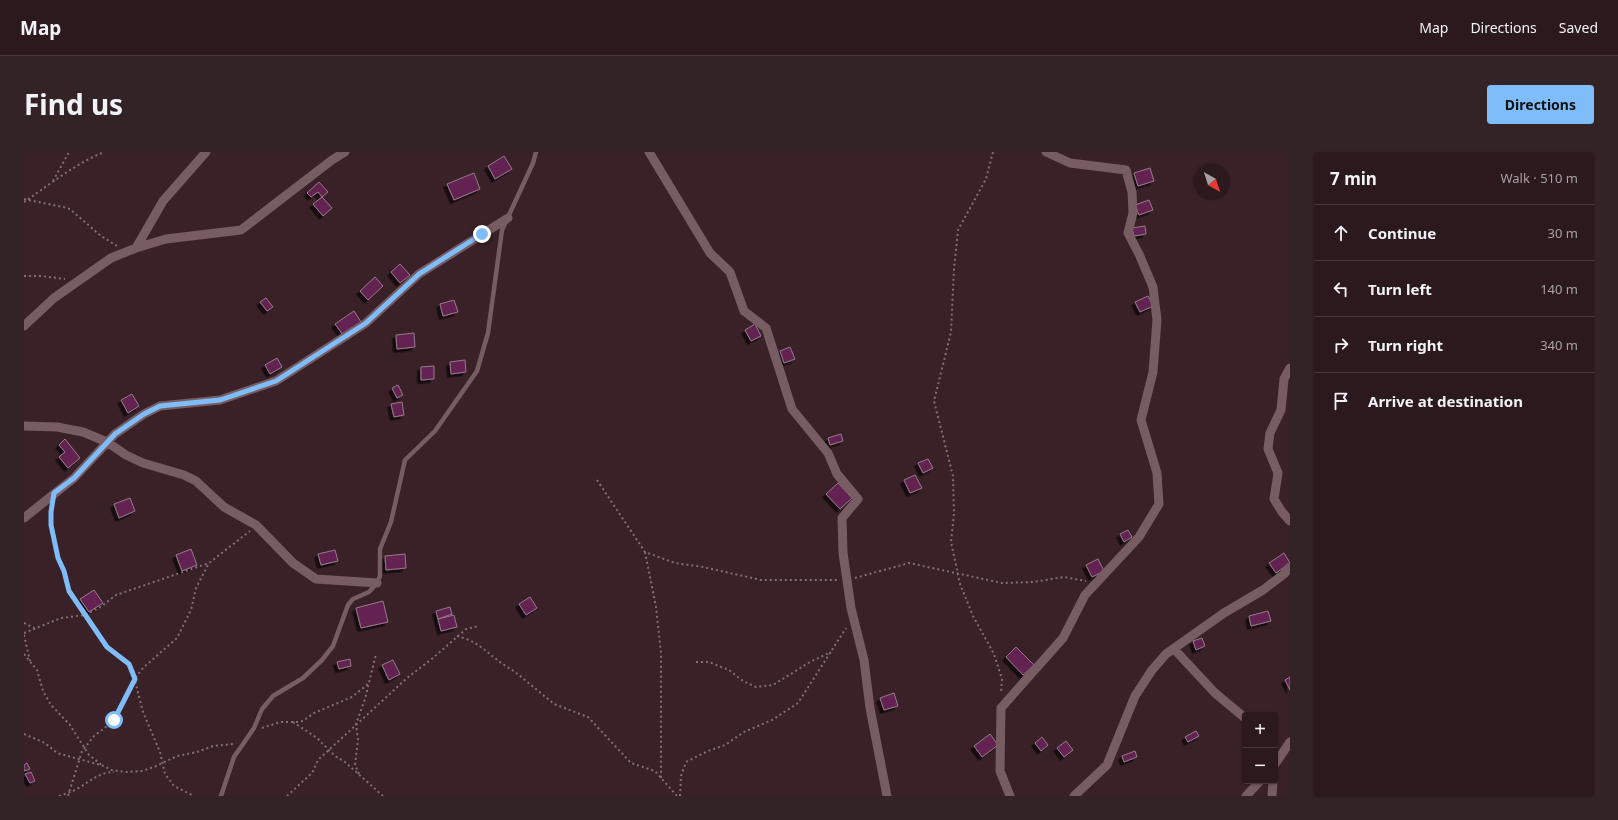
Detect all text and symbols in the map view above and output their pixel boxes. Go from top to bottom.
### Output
text: Map [20,15,61,41]
text: Map [1419,18,1448,37]
text: Directions [1470,18,1537,37]
text: Saved [1559,18,1598,37]
text: Find us [24,85,123,123]
button: Directions [1487,85,1594,124]
north arrow [1194,164,1230,200]
text: 7 min [1330,167,1377,190]
text: Walk · 510 m [1500,169,1578,187]
icon: ahead [1330,222,1352,244]
text: Continue [1368,223,1436,243]
text: 30 m [1548,224,1578,242]
route end [473,225,491,243]
icon: left [1330,278,1352,300]
text: Turn left [1368,279,1432,299]
text: 140 m [1540,280,1578,298]
icon: right [1330,334,1352,356]
text: Turn right [1368,335,1443,355]
text: 340 m [1540,336,1578,354]
icon: arrive [1330,390,1352,412]
text: Arrive at destination [1368,391,1523,411]
route start [105,711,123,729]
map controls [1242,712,1278,784]
button: + [1242,712,1278,748]
button: − [1242,748,1278,784]

